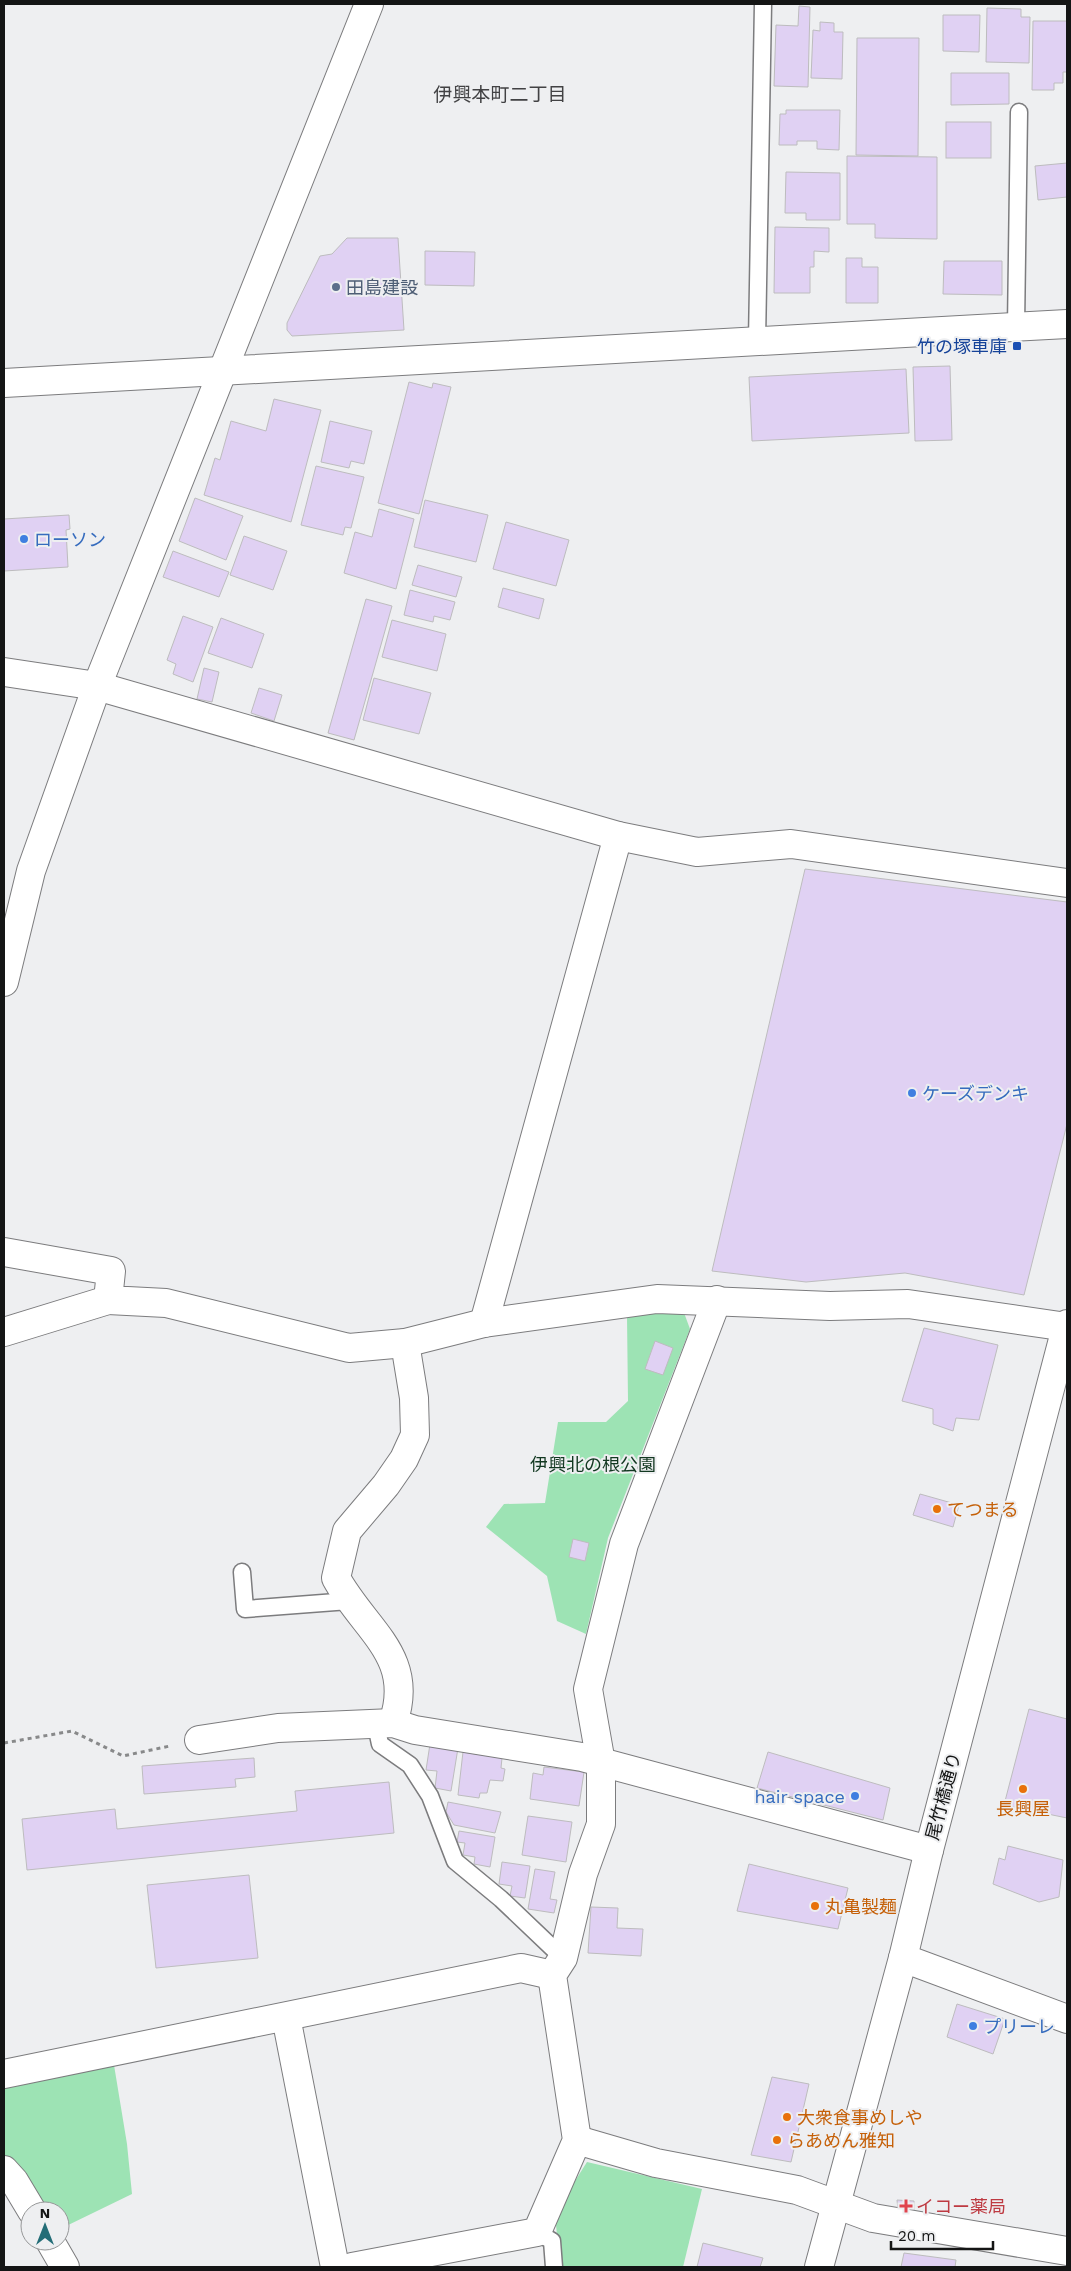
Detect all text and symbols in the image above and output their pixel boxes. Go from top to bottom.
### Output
district label: 伊興本町二丁目 [433,83,567,106]
place label: 田島建設 [346,277,418,298]
marker: 田島建設 [330,281,342,293]
place label: 竹の塚車庫 [917,336,1007,357]
marker: 竹の塚車庫 [1011,340,1023,352]
place label: ローソン [34,529,106,550]
marker: ローソン [18,533,30,545]
place label: ケーズデンキ [922,1083,1029,1104]
marker: ケーズデンキ [906,1087,918,1099]
park label: 伊興北の根公園 [530,1454,656,1475]
place label: てつまる [947,1499,1019,1520]
marker: てつまる [931,1503,943,1515]
street label: 尾竹橋通り [921,1750,965,1842]
marker: 長興屋 [1017,1783,1029,1795]
place label: hair space [754,1786,845,1807]
marker: hair space [849,1790,861,1802]
place label: 長興屋 [996,1798,1050,1819]
place label: 丸亀製麺 [825,1896,897,1917]
marker: 丸亀製麺 [809,1900,821,1912]
place label: プリーレ [983,2016,1055,2037]
marker: プリーレ [967,2020,979,2032]
place label: 大衆食事めしや [797,2107,923,2128]
marker: 大衆食事めしや [781,2111,793,2123]
place label: らあめん雅知 [787,2130,895,2151]
marker: らあめん雅知 [771,2134,783,2146]
place label: イコー薬局 [916,2196,1006,2217]
marker: イコー薬局 [900,2200,912,2212]
north arrow [20,2201,70,2251]
text: N [40,2205,50,2221]
scale bar [891,2218,994,2250]
text: 20 m [898,2227,936,2245]

